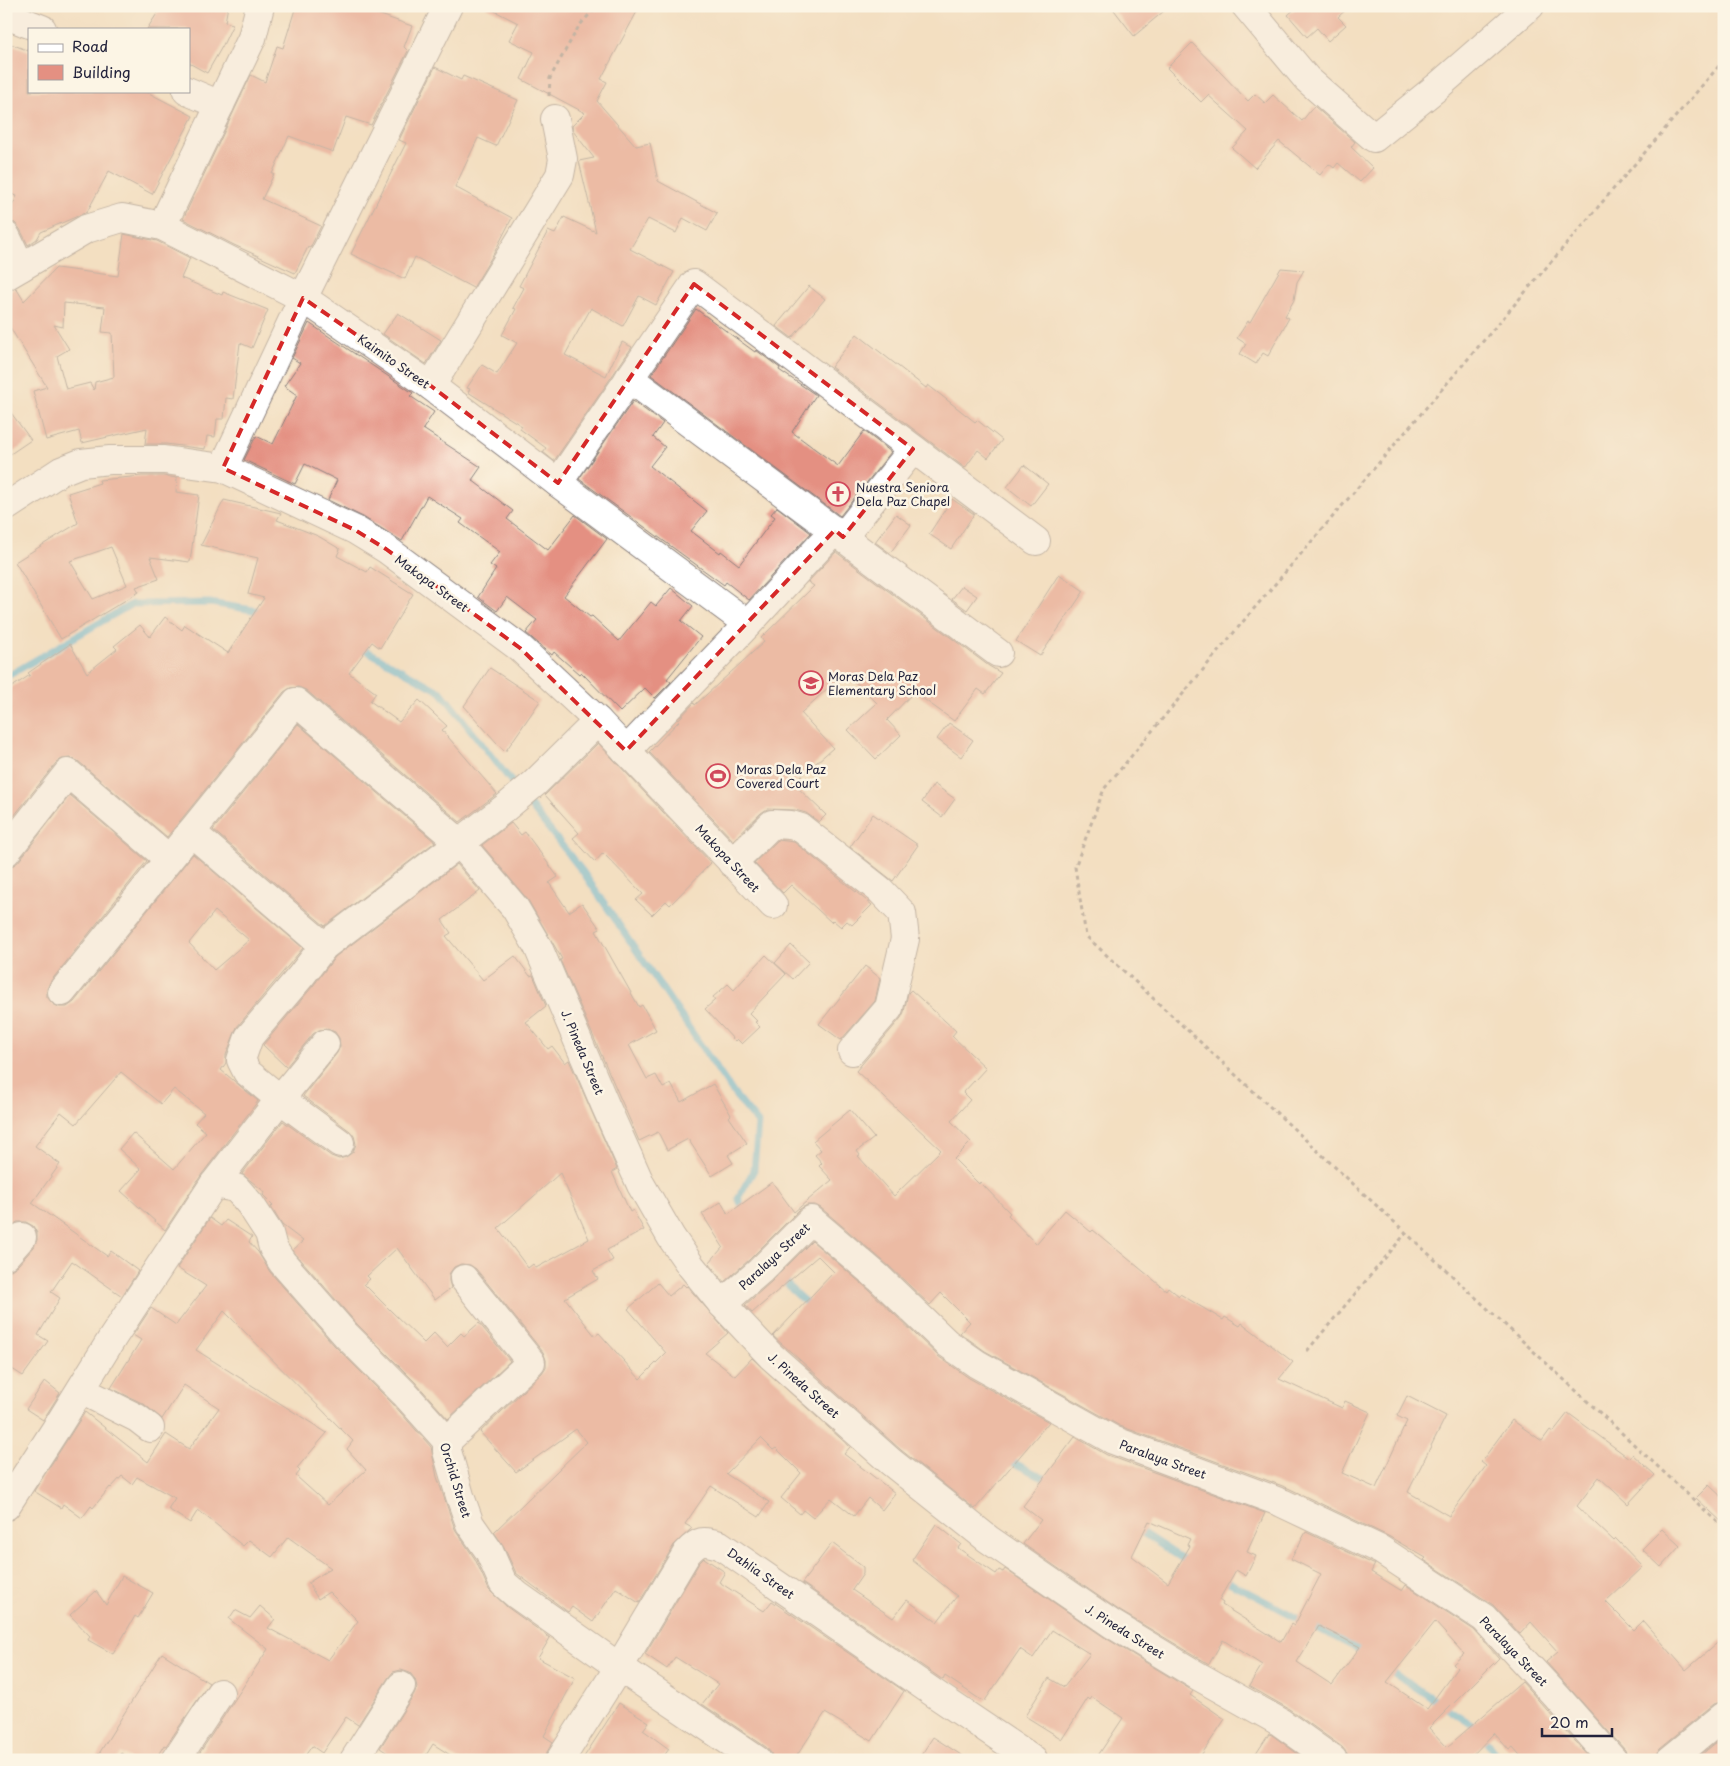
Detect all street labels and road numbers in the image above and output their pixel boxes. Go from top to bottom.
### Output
street label: Kaimito Street [354,329,434,393]
street label: Makopa Street [391,550,473,616]
street label: Makopa Street [692,820,764,896]
street label: J. Pineda Street [557,1007,609,1097]
street label: Paralaya Street [735,1218,814,1294]
street label: J. Pineda Street [764,1348,844,1422]
street label: Paralaya Street [1117,1435,1209,1483]
street label: Orchid Street [436,1440,476,1520]
street label: Dahlia Street [724,1543,798,1603]
street label: J. Pineda Street [1082,1599,1168,1663]
street label: Paralaya Street [1476,1612,1552,1690]

